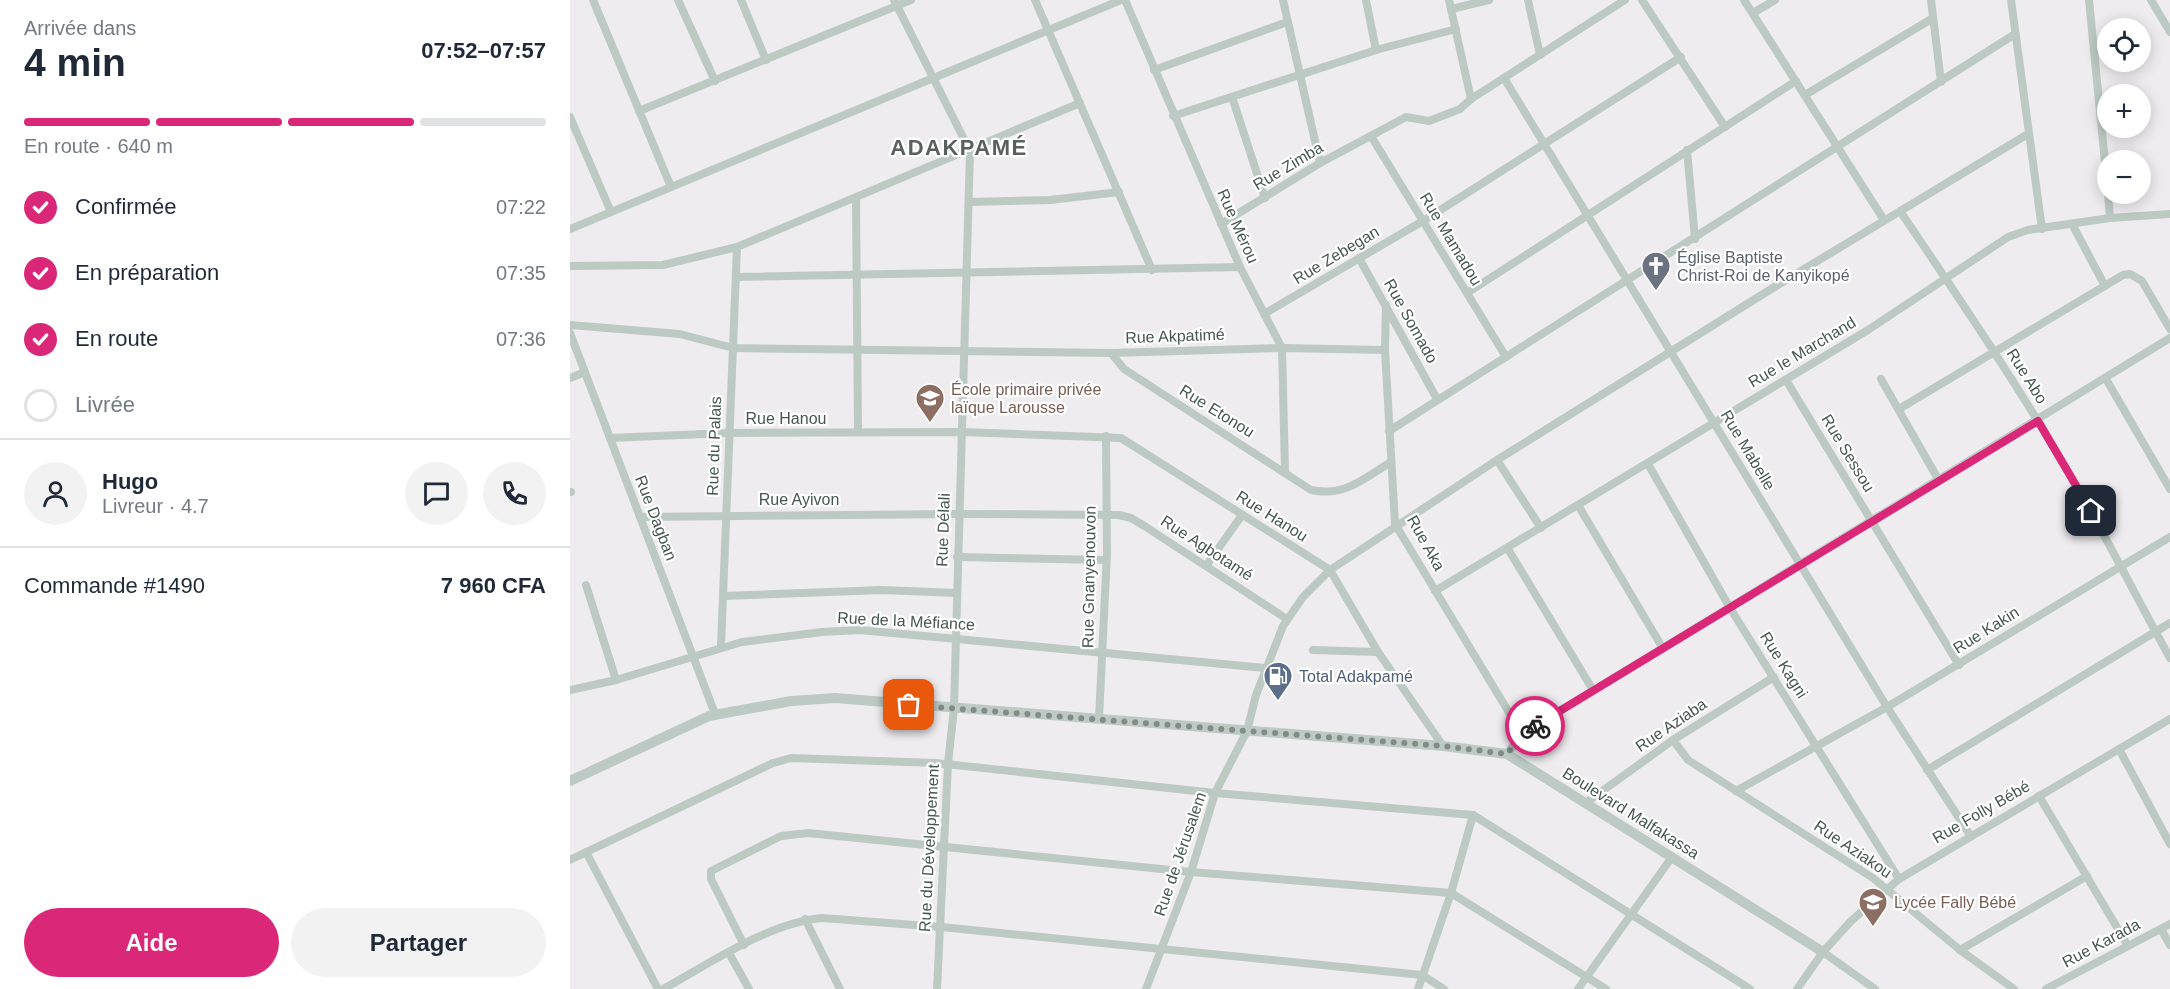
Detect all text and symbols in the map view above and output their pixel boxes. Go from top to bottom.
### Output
text: Arrivée dans [24,17,136,39]
map controls [2097,18,2151,204]
button: locate [2097,18,2151,72]
text: 07:52–07:57 [421,38,546,63]
text: 4 min [24,41,126,84]
button: + [2097,84,2151,138]
text: En route · 640 m [24,135,173,157]
district label: ADAKPAMÉ [890,135,1028,160]
street label: Rue Zimba [1250,139,1326,193]
button: − [2097,150,2151,204]
street label: Rue Mérou [1214,186,1262,266]
street label: Rue Mamadou [1417,190,1485,288]
icon: check [24,191,57,224]
text: Confirmée [75,194,176,219]
text: 07:22 [496,196,546,218]
street label: Rue Zebegan [1290,223,1382,287]
place label: Église Baptiste Christ-Roi de Kanyikopé [1677,248,1850,284]
church icon: Église Baptiste Christ-Roi de Kanyikopé [1640,250,1672,292]
icon: check [24,257,57,290]
text: En préparation [75,260,219,285]
text: 07:35 [496,262,546,284]
street label: Rue Somado [1381,276,1441,366]
street label: Rue le Marchand [1745,313,1859,391]
icon: check [24,323,57,356]
text: En route [75,326,158,351]
street label: Rue Akpatimé [1125,326,1225,346]
text: 07:36 [496,328,546,350]
street label: Rue Abo [2004,345,2051,407]
place label: École primaire privée laïque Larousse [951,380,1101,416]
street label: Rue Etonou [1177,381,1257,441]
school or university icon: École primaire privée laïque Larousse [914,382,946,424]
text: Livrée [75,392,135,417]
street label: Rue du Palais [704,396,724,496]
street label: Rue Mabelle [1718,407,1778,493]
street label: Rue Hanou [746,410,826,427]
street label: Rue Sessou [1818,411,1878,495]
button: person [24,462,87,525]
button: chat [405,462,468,525]
button: phone [483,462,546,525]
text: Hugo [102,469,158,494]
street label: Rue Dagban [632,473,680,563]
pin [2065,485,2116,536]
street label: Rue Hanou [1233,487,1311,545]
street label: Rue Ayivon [759,491,839,508]
street label: Rue Délali [933,493,953,567]
icon: home [2074,494,2107,527]
text: Livreur · 4.7 [102,495,209,517]
street label: Rue Gnanyenouvon [1079,506,1099,648]
street label: Rue Agbotamé [1158,512,1256,584]
street label: Rue Aka [1404,512,1448,574]
text: Commande #1490 [24,573,205,598]
text: 7 960 CFA [441,573,546,598]
street label: Rue Kakin [1950,603,2022,657]
street label: Rue de la Méfiance [837,609,975,633]
street label: Rue Kagni [1757,629,1811,701]
fuel station icon: Total Adakpamé [1262,660,1294,702]
place label: Total Adakpamé [1299,668,1413,685]
pin [883,679,934,730]
icon: bag [892,688,925,721]
street label: Rue Aziaba [1632,695,1710,755]
courier [1505,696,1565,756]
icon: bike [1519,710,1552,743]
street label: Rue du Développement [916,763,942,932]
street label: Boulevard Malfakassa [1560,764,1702,862]
street label: Rue Folly Bébé [1929,777,2033,847]
street label: Rue de Jérusalem [1151,790,1209,918]
street label: Rue Aziakou [1811,817,1895,881]
school or university icon: Lycée Fally Bébé [1857,886,1889,928]
place label: Lycée Fally Bébé [1894,894,2016,911]
button: Aide [24,908,279,977]
button: Partager [291,908,546,977]
street label: Rue Karada [2059,915,2143,971]

